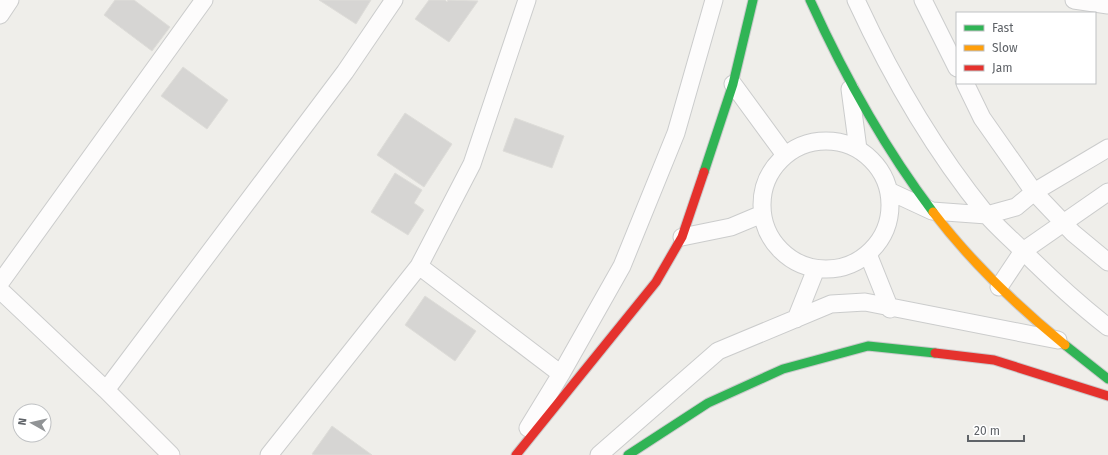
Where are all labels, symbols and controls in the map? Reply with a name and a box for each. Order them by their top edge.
legend [956,12,1096,84]
text: Fast [992,21,1014,35]
text: Slow [992,41,1018,55]
text: Jam [992,61,1012,75]
north arrow [12,403,52,443]
text: N [16,417,30,426]
scale bar [968,417,1024,443]
text: 20 m [974,424,1000,438]

